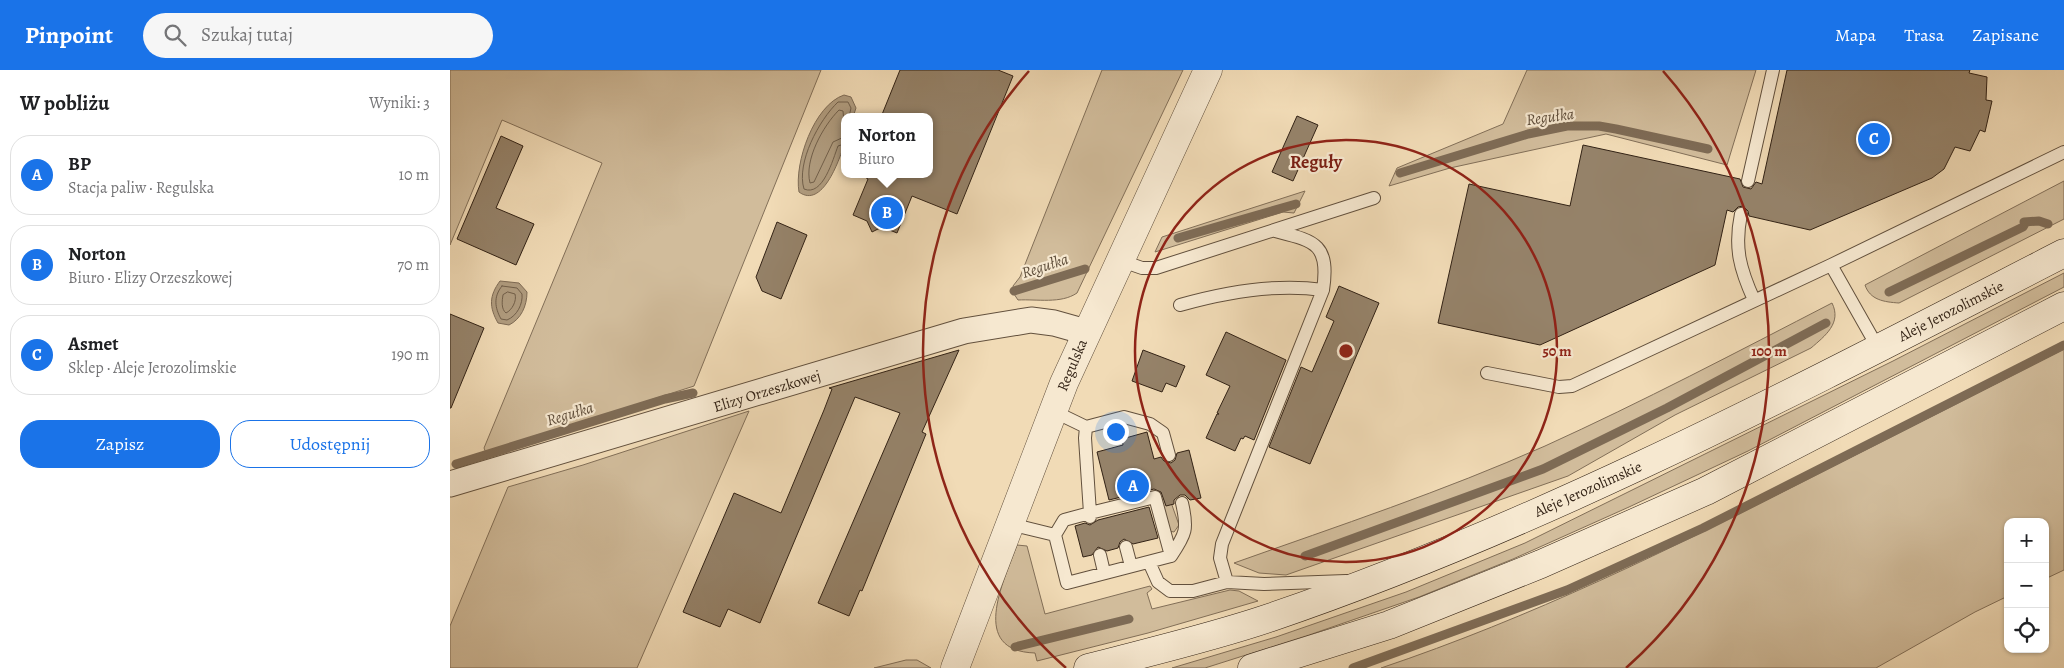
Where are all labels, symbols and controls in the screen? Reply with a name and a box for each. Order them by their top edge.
search box [143,13,493,58]
text: Pinpoint [25,19,113,51]
icon: search [161,21,189,49]
text: Szukaj tutaj [201,22,293,48]
text: Mapa [1835,23,1876,47]
text: Trasa [1904,23,1944,47]
text: Zapisane [1972,23,2039,47]
text: W pobliżu [20,89,109,117]
text: Wyniki: 3 [369,92,430,114]
water label: Regułka [1525,103,1576,131]
popup [841,113,933,178]
pin: C [1858,120,1890,158]
text: Norton [858,122,916,148]
text: Biuro [858,148,895,170]
district label: Reguły [1290,150,1343,174]
text: BP [68,151,91,177]
text: A [32,164,42,186]
text: 10 m [399,164,429,186]
text: Stacja paliw · Regulska [68,177,214,199]
pin: B [871,194,903,232]
text: Norton [68,241,126,267]
water label: Regułka [1019,248,1072,284]
text: B [32,254,42,276]
text: 70 m [397,254,429,276]
text: Biuro · Elizy Orzeszkowej [68,267,233,289]
street label: Aleje Jerozolimskie [1894,276,2007,347]
text: Asmet [68,331,119,357]
street label: Regulska [1052,336,1092,394]
text: 50 m [1542,341,1572,361]
text: 100 m [1751,341,1787,361]
centre of rings [1337,342,1355,360]
text: C [32,344,42,366]
text: 190 m [391,344,429,366]
text: Sklep · Aleje Jerozolimskie [68,357,237,379]
street label: Elizy Orzeszkowej [711,365,823,417]
water label: Regułka [544,396,597,432]
your location [1103,419,1129,445]
button: Zapisz [20,420,220,468]
button: Udostępnij [230,420,430,468]
street label: Aleje Jerozolimskie [1530,456,1645,522]
pin: A [1117,467,1149,505]
map controls [2004,518,2049,653]
button: + [2004,518,2049,563]
button: − [2004,563,2049,608]
button: locate [2004,608,2049,653]

